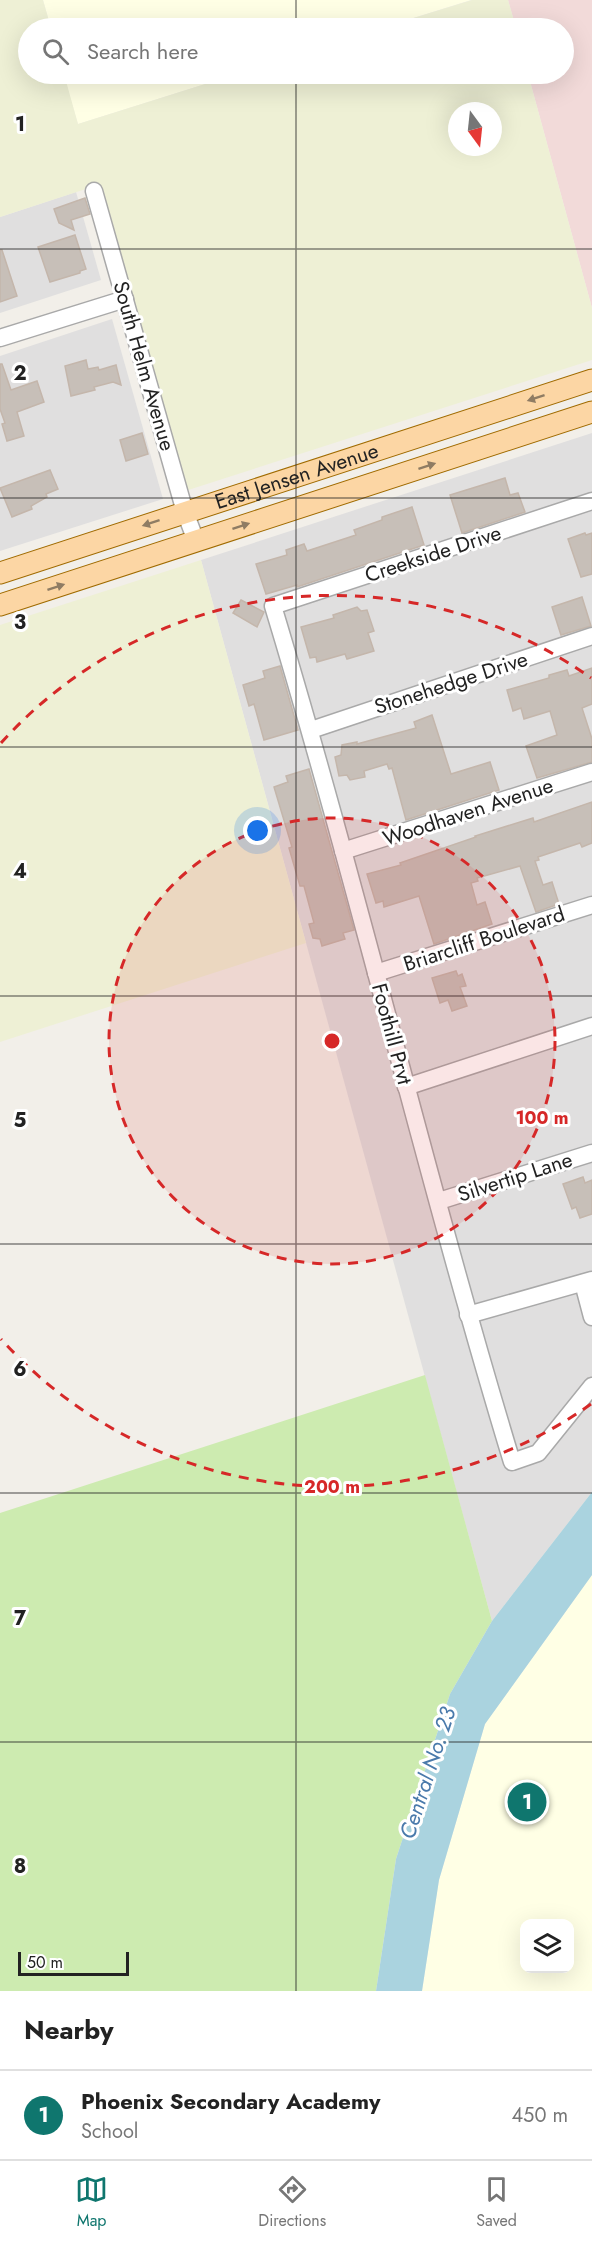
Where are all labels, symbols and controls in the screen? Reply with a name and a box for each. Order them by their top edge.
search box [18,18,574,84]
icon: search [39,35,72,68]
text: Search here [87,35,198,67]
north arrow [448,102,502,156]
text: 1 [15,110,25,139]
street label: South Helm Avenue [105,278,183,454]
text: 2 [13,359,27,388]
one-way arrow [527,394,545,403]
street label: East Jensen Avenue [211,436,383,517]
one-way arrow [418,461,436,470]
street label: Creekside Drive [361,518,505,590]
one-way arrow [142,519,160,528]
one-way arrow [232,521,250,531]
one-way arrow [47,581,65,591]
text: 3 [14,608,26,637]
street label: Stonehedge Drive [371,644,532,722]
street label: Woodhaven Avenue [379,770,557,854]
your location [243,816,272,845]
text: 4 [13,857,27,886]
street label: Briarcliff Boulevard [399,899,569,979]
street label: Foothill Prvt [364,980,420,1088]
centre of rings [322,1031,342,1051]
text: 100 m [515,1105,569,1131]
text: 5 [14,1106,27,1135]
street label: Silvertip Lane [454,1144,576,1210]
text: 6 [13,1355,27,1384]
text: 200 m [304,1474,360,1500]
text: 7 [14,1604,27,1633]
water label: Central No. 23 [391,1703,463,1843]
pin: 1 [508,1780,546,1824]
text: 8 [14,1852,26,1881]
map controls [520,1919,574,1973]
button: layers [520,1919,574,1973]
scale bar [18,1949,129,1976]
text: 50 m [27,1951,63,1974]
text: Nearby [24,2011,113,2049]
text: Phoenix Secondary Academy [81,2085,380,2117]
text: 1 [38,2101,49,2130]
text: 450 m [511,2101,568,2130]
text: School [81,2117,138,2146]
tab: Map [75,2173,108,2232]
tab: Directions [258,2173,326,2232]
tab: Saved [476,2173,517,2232]

